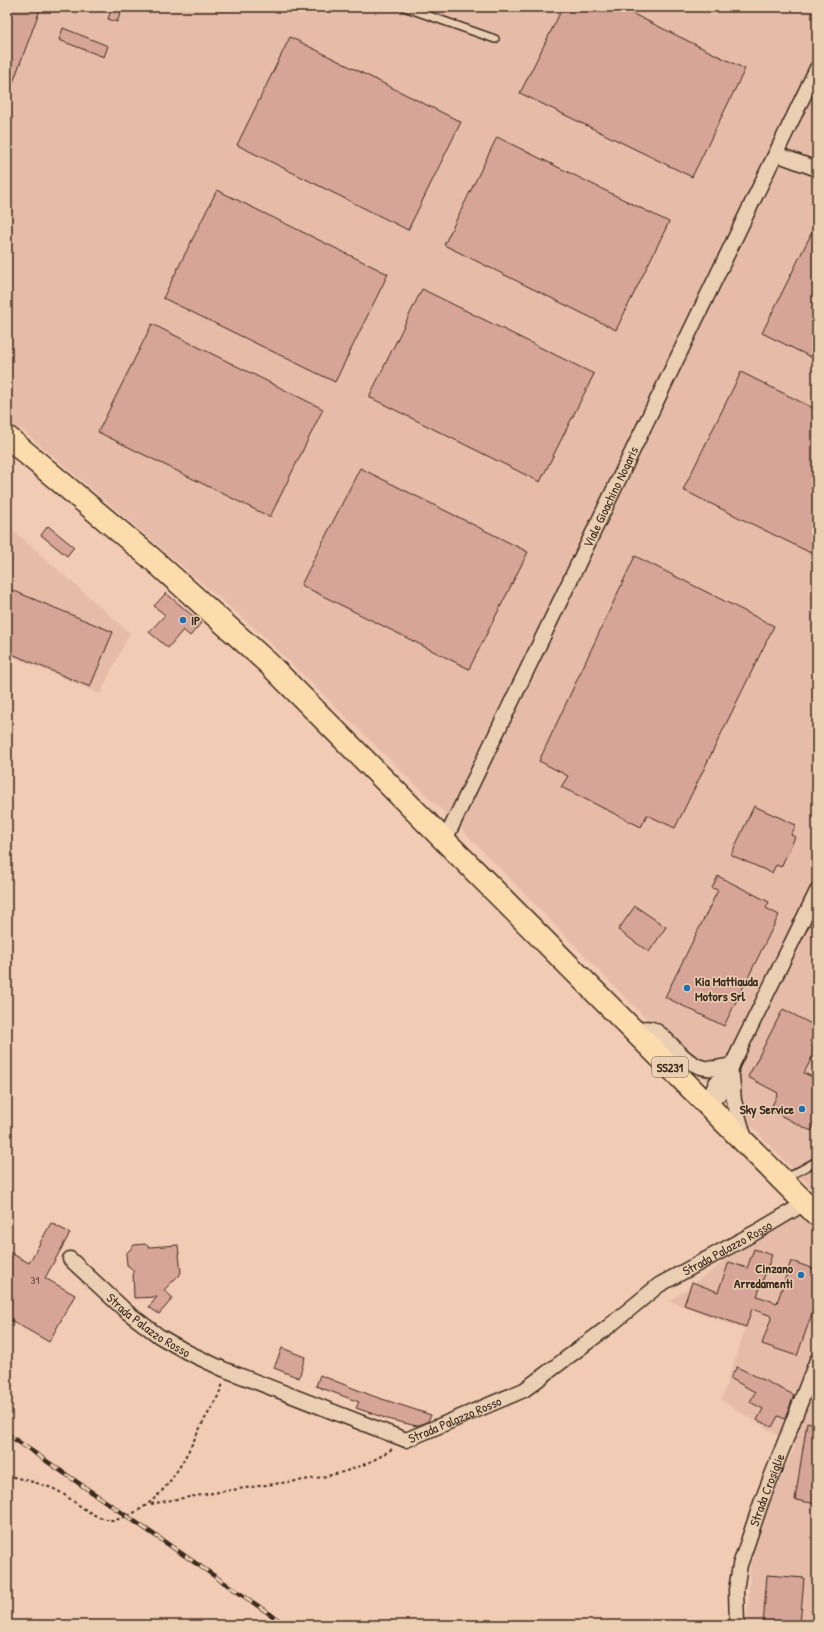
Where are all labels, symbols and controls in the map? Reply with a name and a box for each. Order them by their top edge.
street label: Viale Gioachino Nogaris [578,443,642,550]
place label: IP [191,611,200,629]
marker: IP [178,615,188,625]
place label: Kia Mattiauda Motors Srl [695,972,759,1005]
marker: Kia Mattiauda Motors Srl [682,983,692,993]
road number: SS231 [652,1057,688,1077]
place label: Sky Service [740,1100,795,1119]
marker: Sky Service [797,1104,807,1114]
street label: Strada Palazzo Rosso [679,1216,775,1280]
place label: Cinzano Arredamenti [734,1259,794,1292]
marker: Cinzano Arredamenti [796,1270,806,1280]
house number: 31 [31,1273,39,1287]
street label: Strada Palazzo Rosso [103,1289,193,1361]
street label: Strada Palazzo Rosso [405,1392,504,1447]
street label: Strada Crosiglie [745,1451,789,1529]

